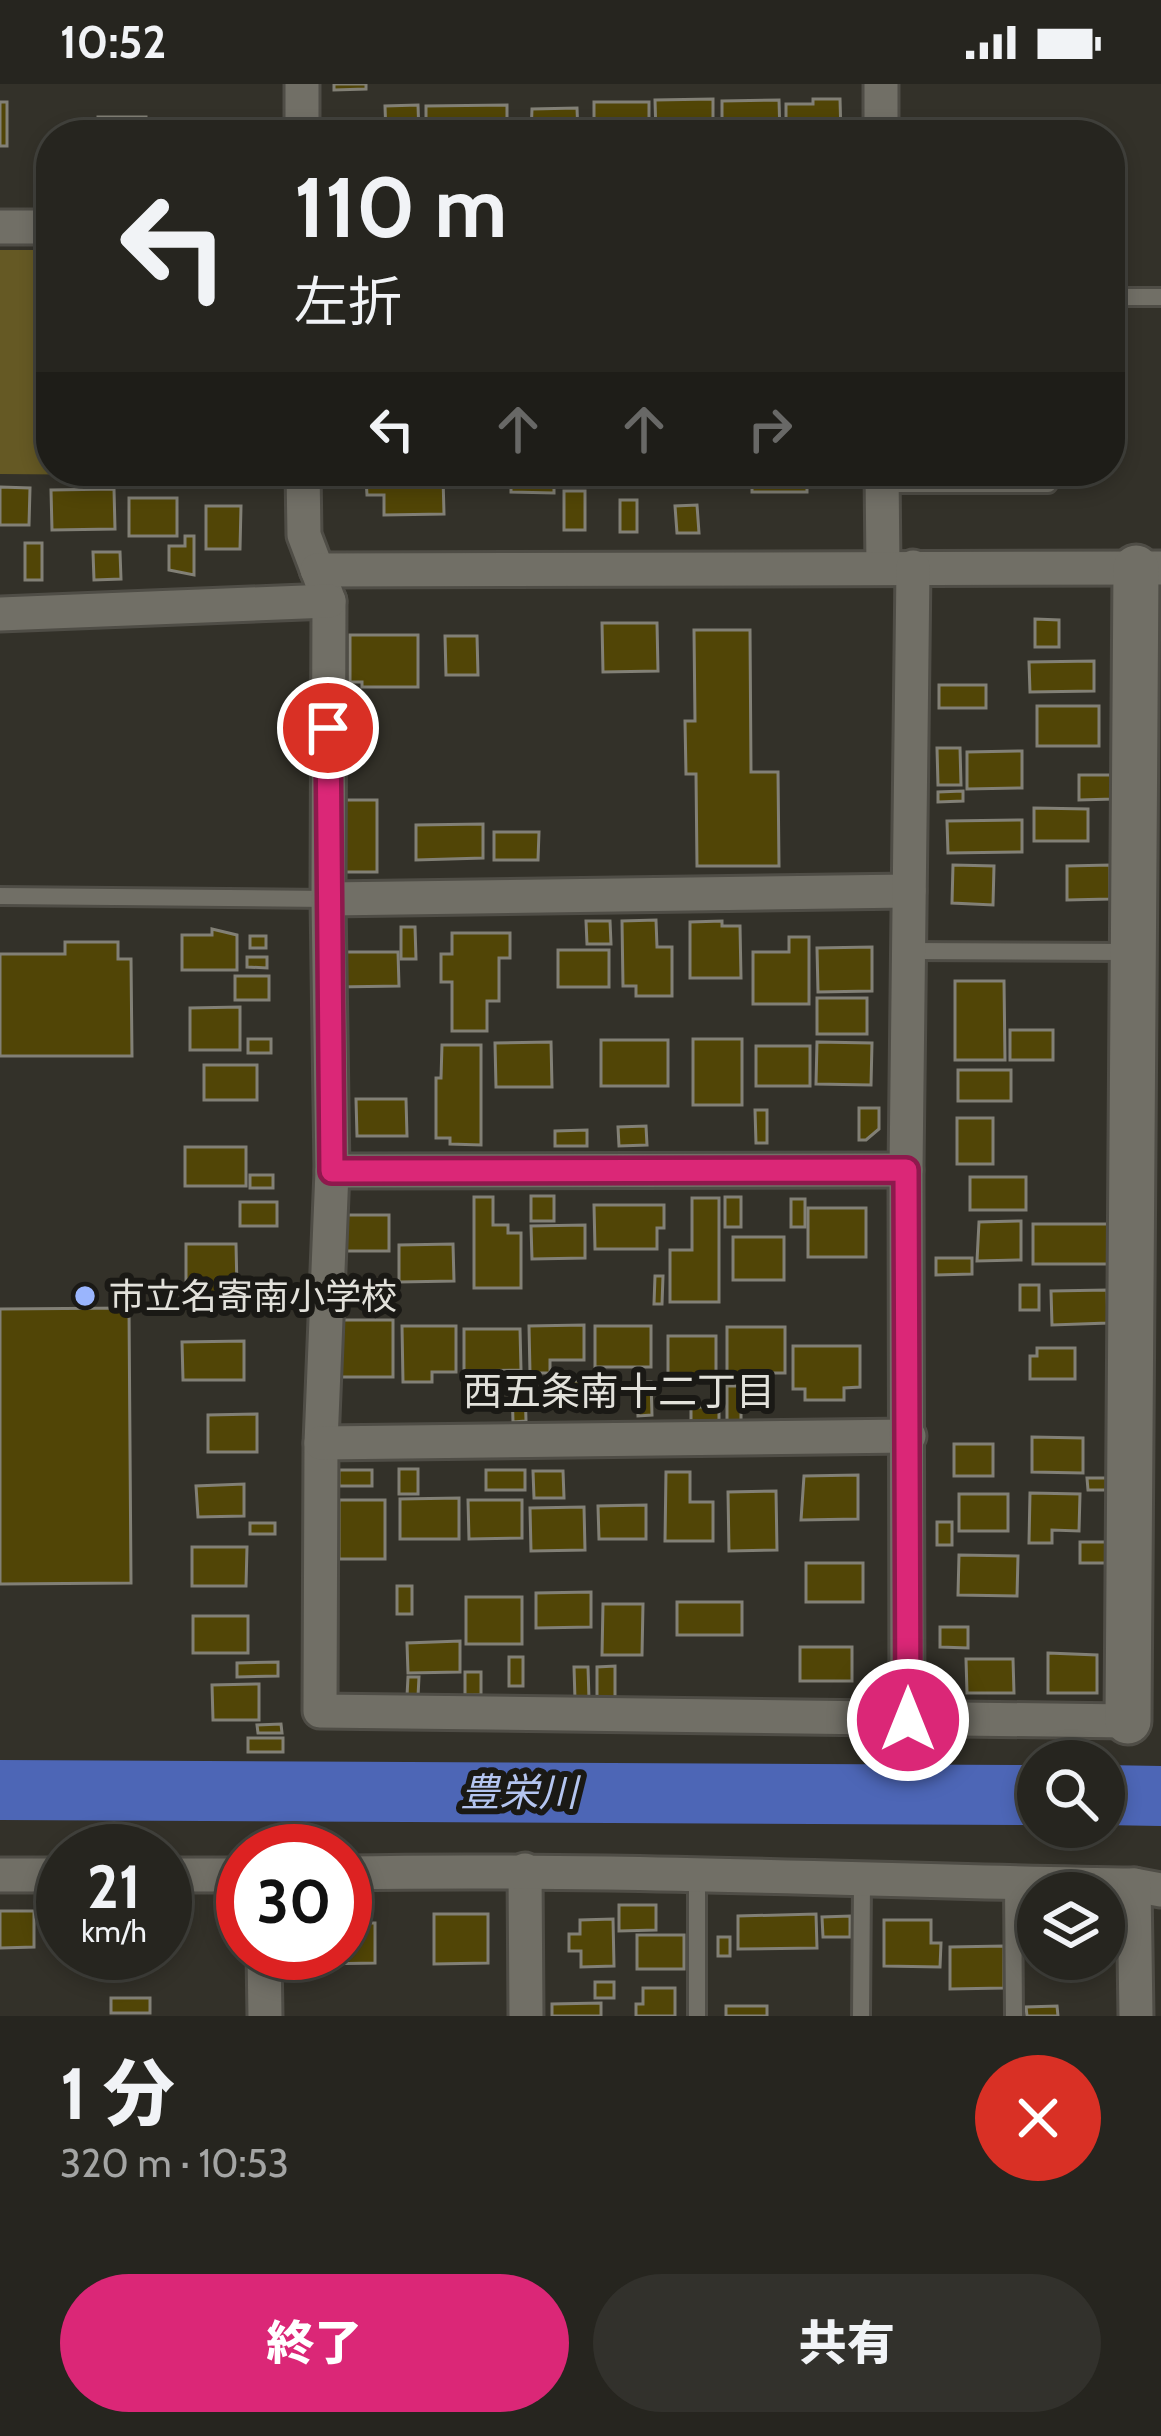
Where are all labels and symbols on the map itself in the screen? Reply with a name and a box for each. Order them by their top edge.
pin [277,677,379,779]
place label: 市立名寄南小学校 [109,1274,397,1318]
marker: 市立名寄南小学校 [72,1283,98,1309]
district label: 西五条南十二丁目 [463,1367,775,1415]
position arrow [845,1657,971,1783]
water label: 豊栄川 [460,1768,581,1816]
speed limit sign: 30 [216,1824,372,1980]

